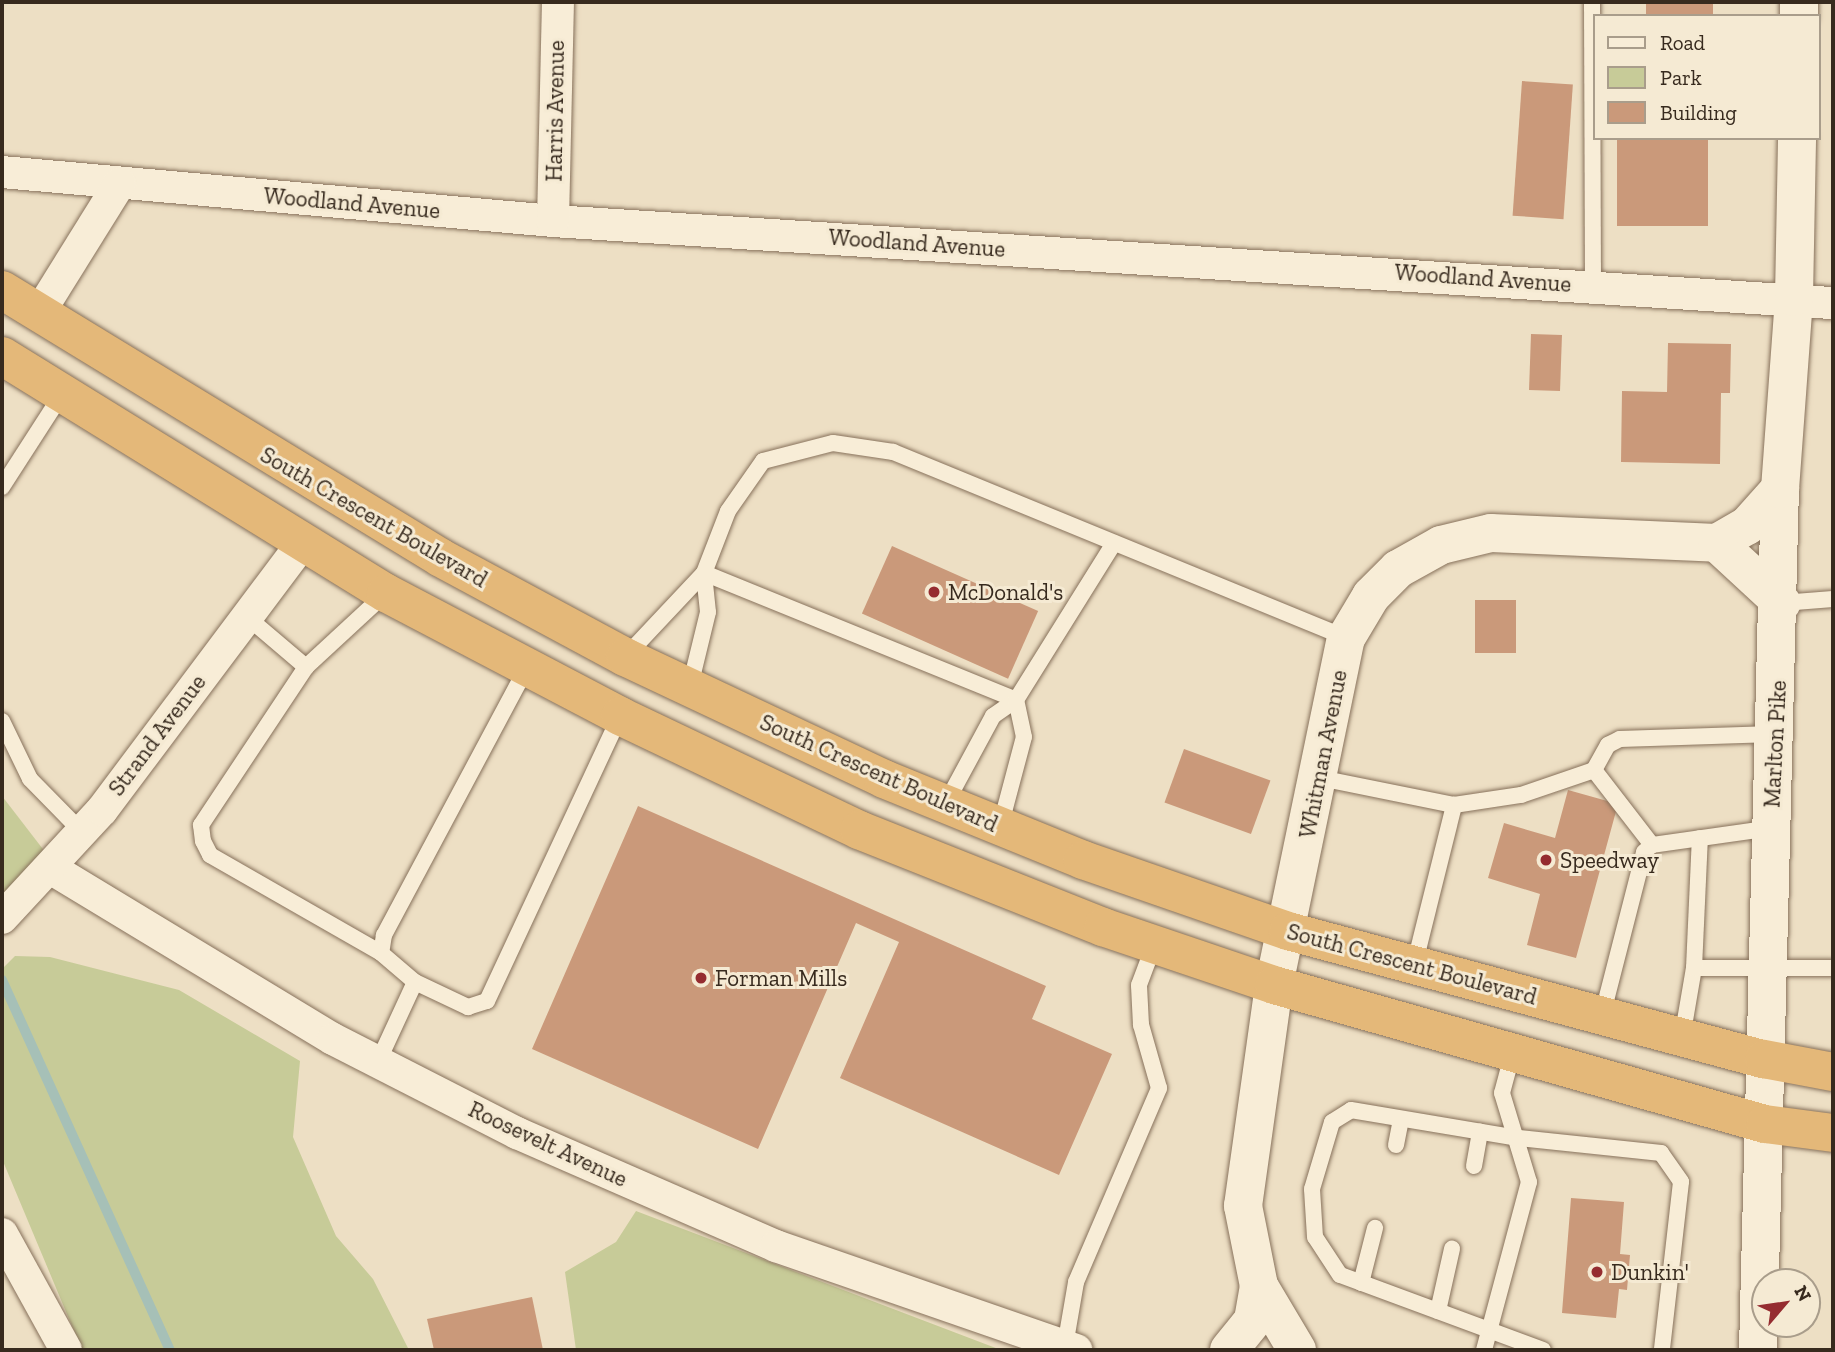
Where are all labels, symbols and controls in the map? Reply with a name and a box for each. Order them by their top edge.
legend [1594,14,1821,140]
text: Road [1660,30,1705,55]
street label: Harris Avenue [540,40,570,182]
text: Park [1660,65,1702,90]
text: Building [1660,100,1737,125]
street label: Woodland Avenue [262,182,442,224]
street label: Woodland Avenue [827,223,1007,263]
street label: Woodland Avenue [1393,258,1573,298]
street label: South Crescent Boulevard [256,441,492,593]
place label: McDonald's [948,578,1063,606]
marker: McDonald's [926,584,942,600]
street label: Whitman Avenue [1293,667,1353,841]
street label: Strand Avenue [102,669,212,801]
street label: Marlton Pike [1758,680,1792,808]
street label: South Crescent Boulevard [756,708,1002,838]
place label: Speedway [1560,846,1659,874]
marker: Speedway [1538,852,1554,868]
street label: South Crescent Boulevard [1284,917,1540,1011]
place label: Forman Mills [715,964,847,992]
marker: Forman Mills [693,970,709,986]
street label: Roosevelt Avenue [464,1095,632,1193]
place label: Dunkin' [1611,1258,1689,1286]
marker: Dunkin' [1589,1264,1605,1280]
north arrow [1751,1268,1821,1338]
text: N [1789,1282,1817,1305]

